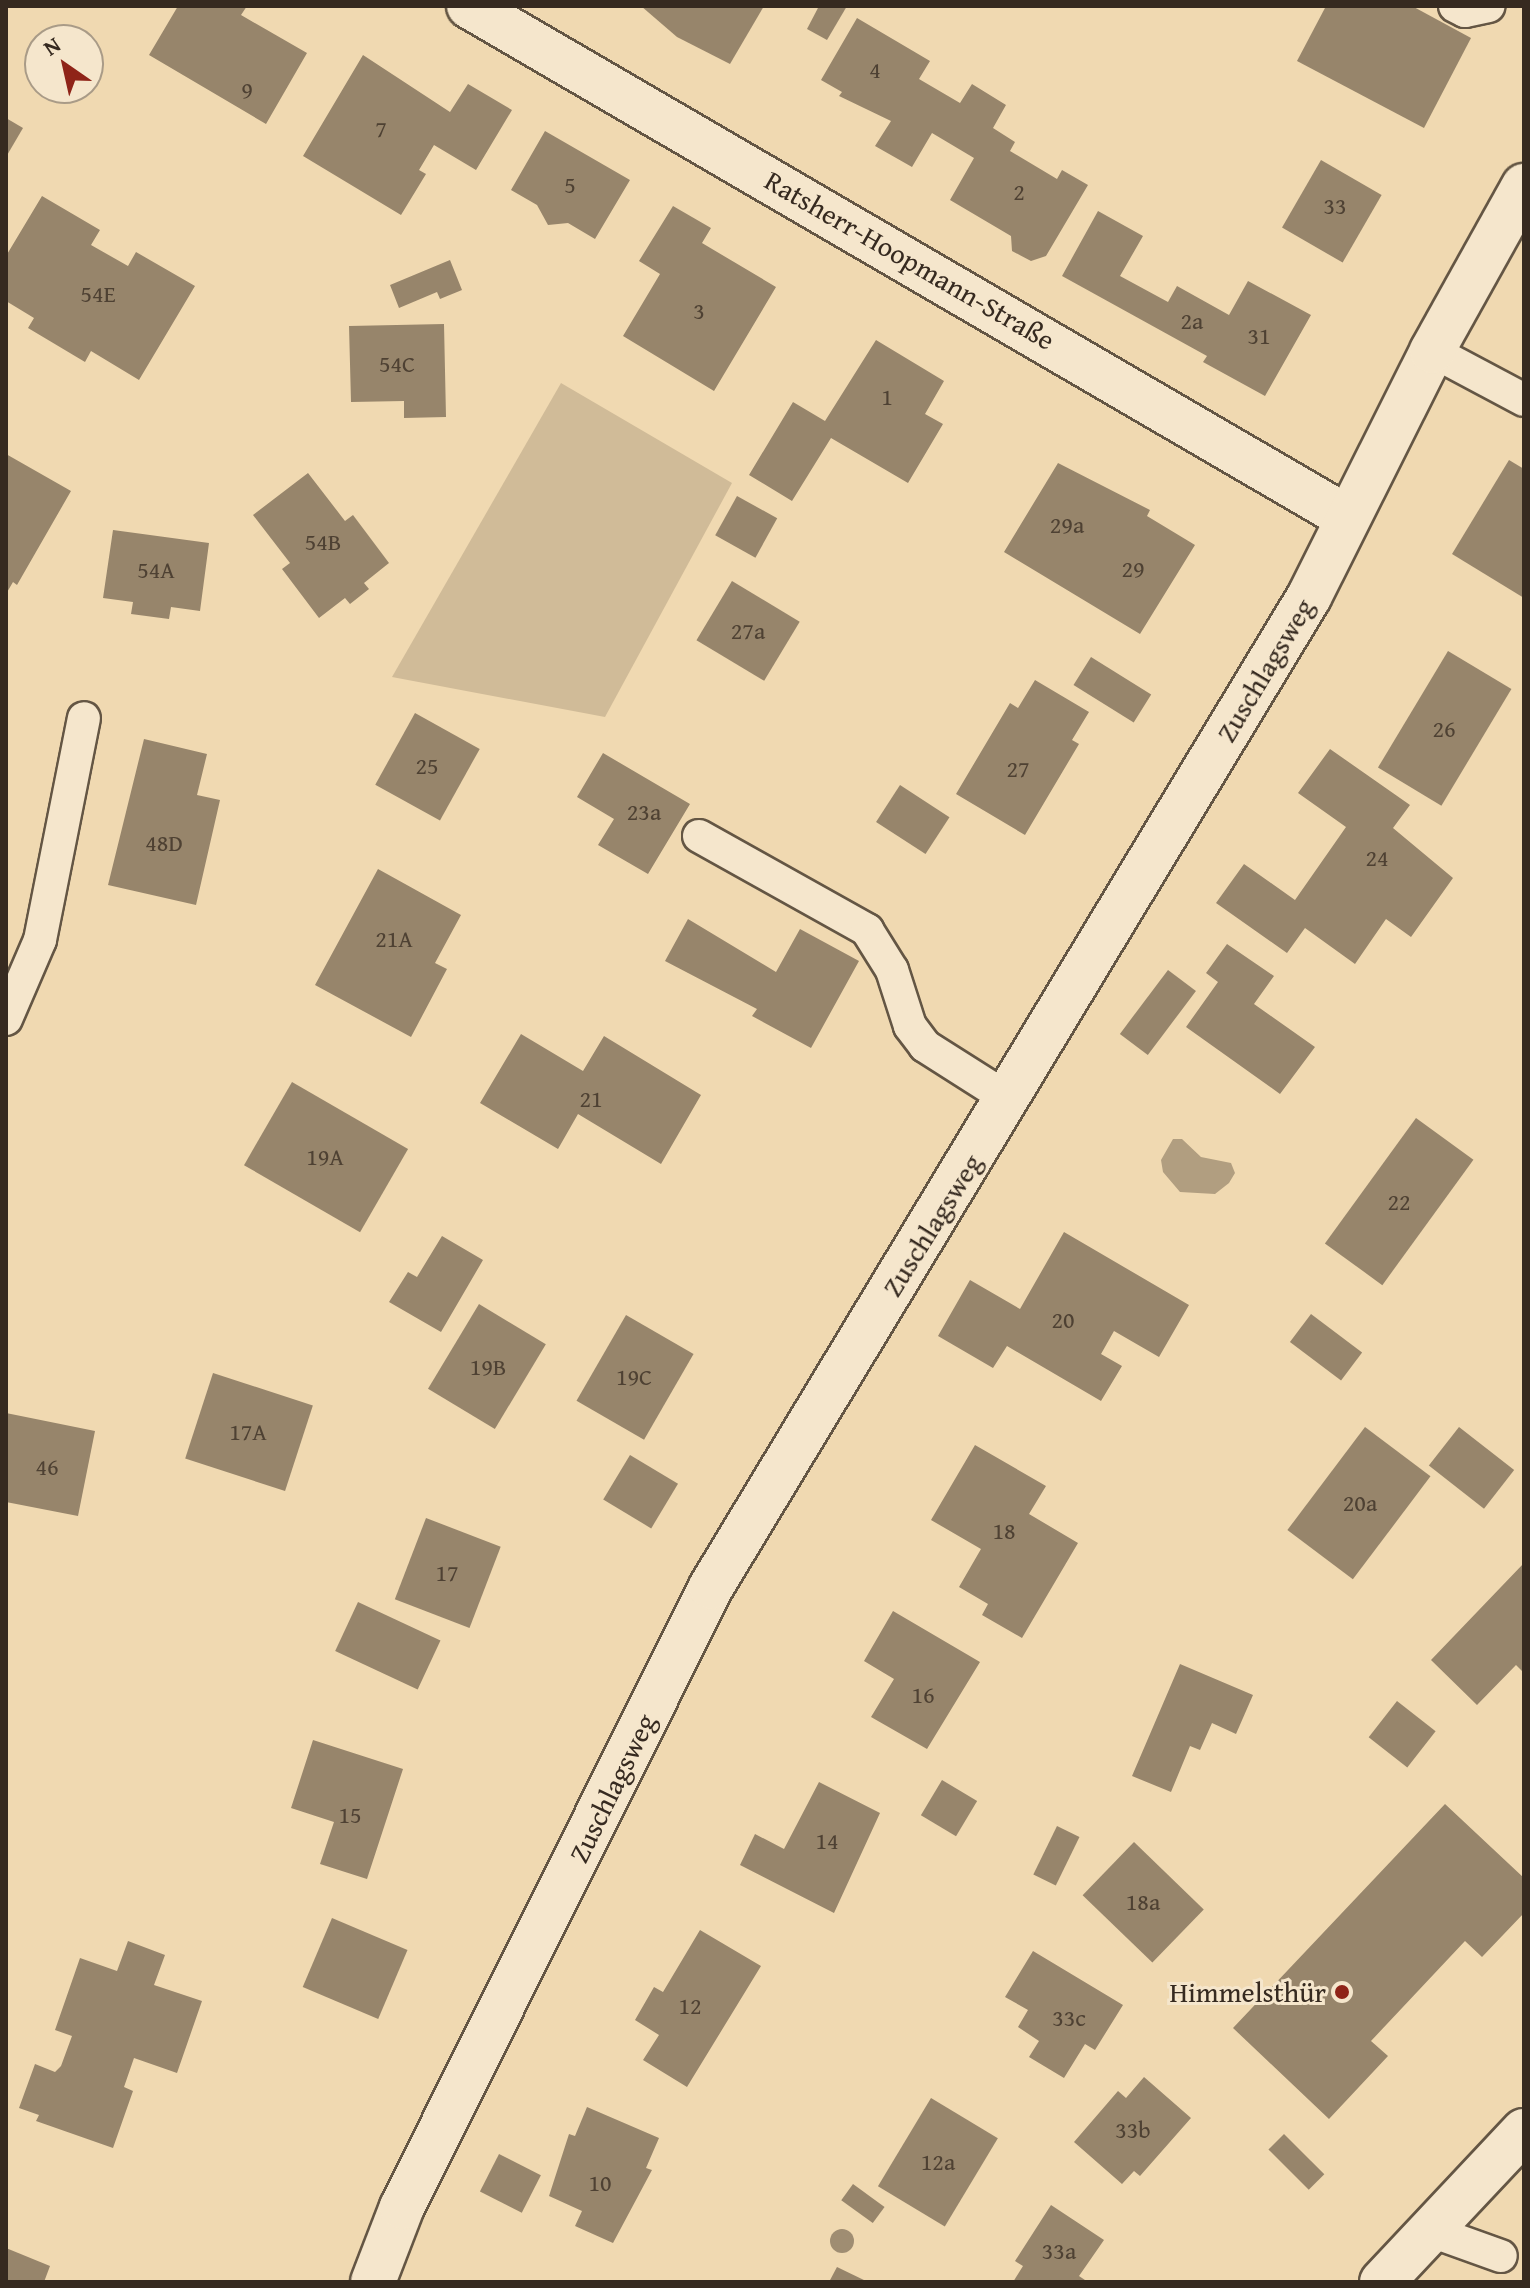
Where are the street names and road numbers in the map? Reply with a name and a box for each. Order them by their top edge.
street label: Ratsherr-Hoopmann-Straße [759,163,1061,357]
street label: Zuschlagsweg [1209,592,1321,748]
street label: Zuschlagsweg [875,1148,989,1302]
street label: Zuschlagsweg [562,1708,662,1868]

